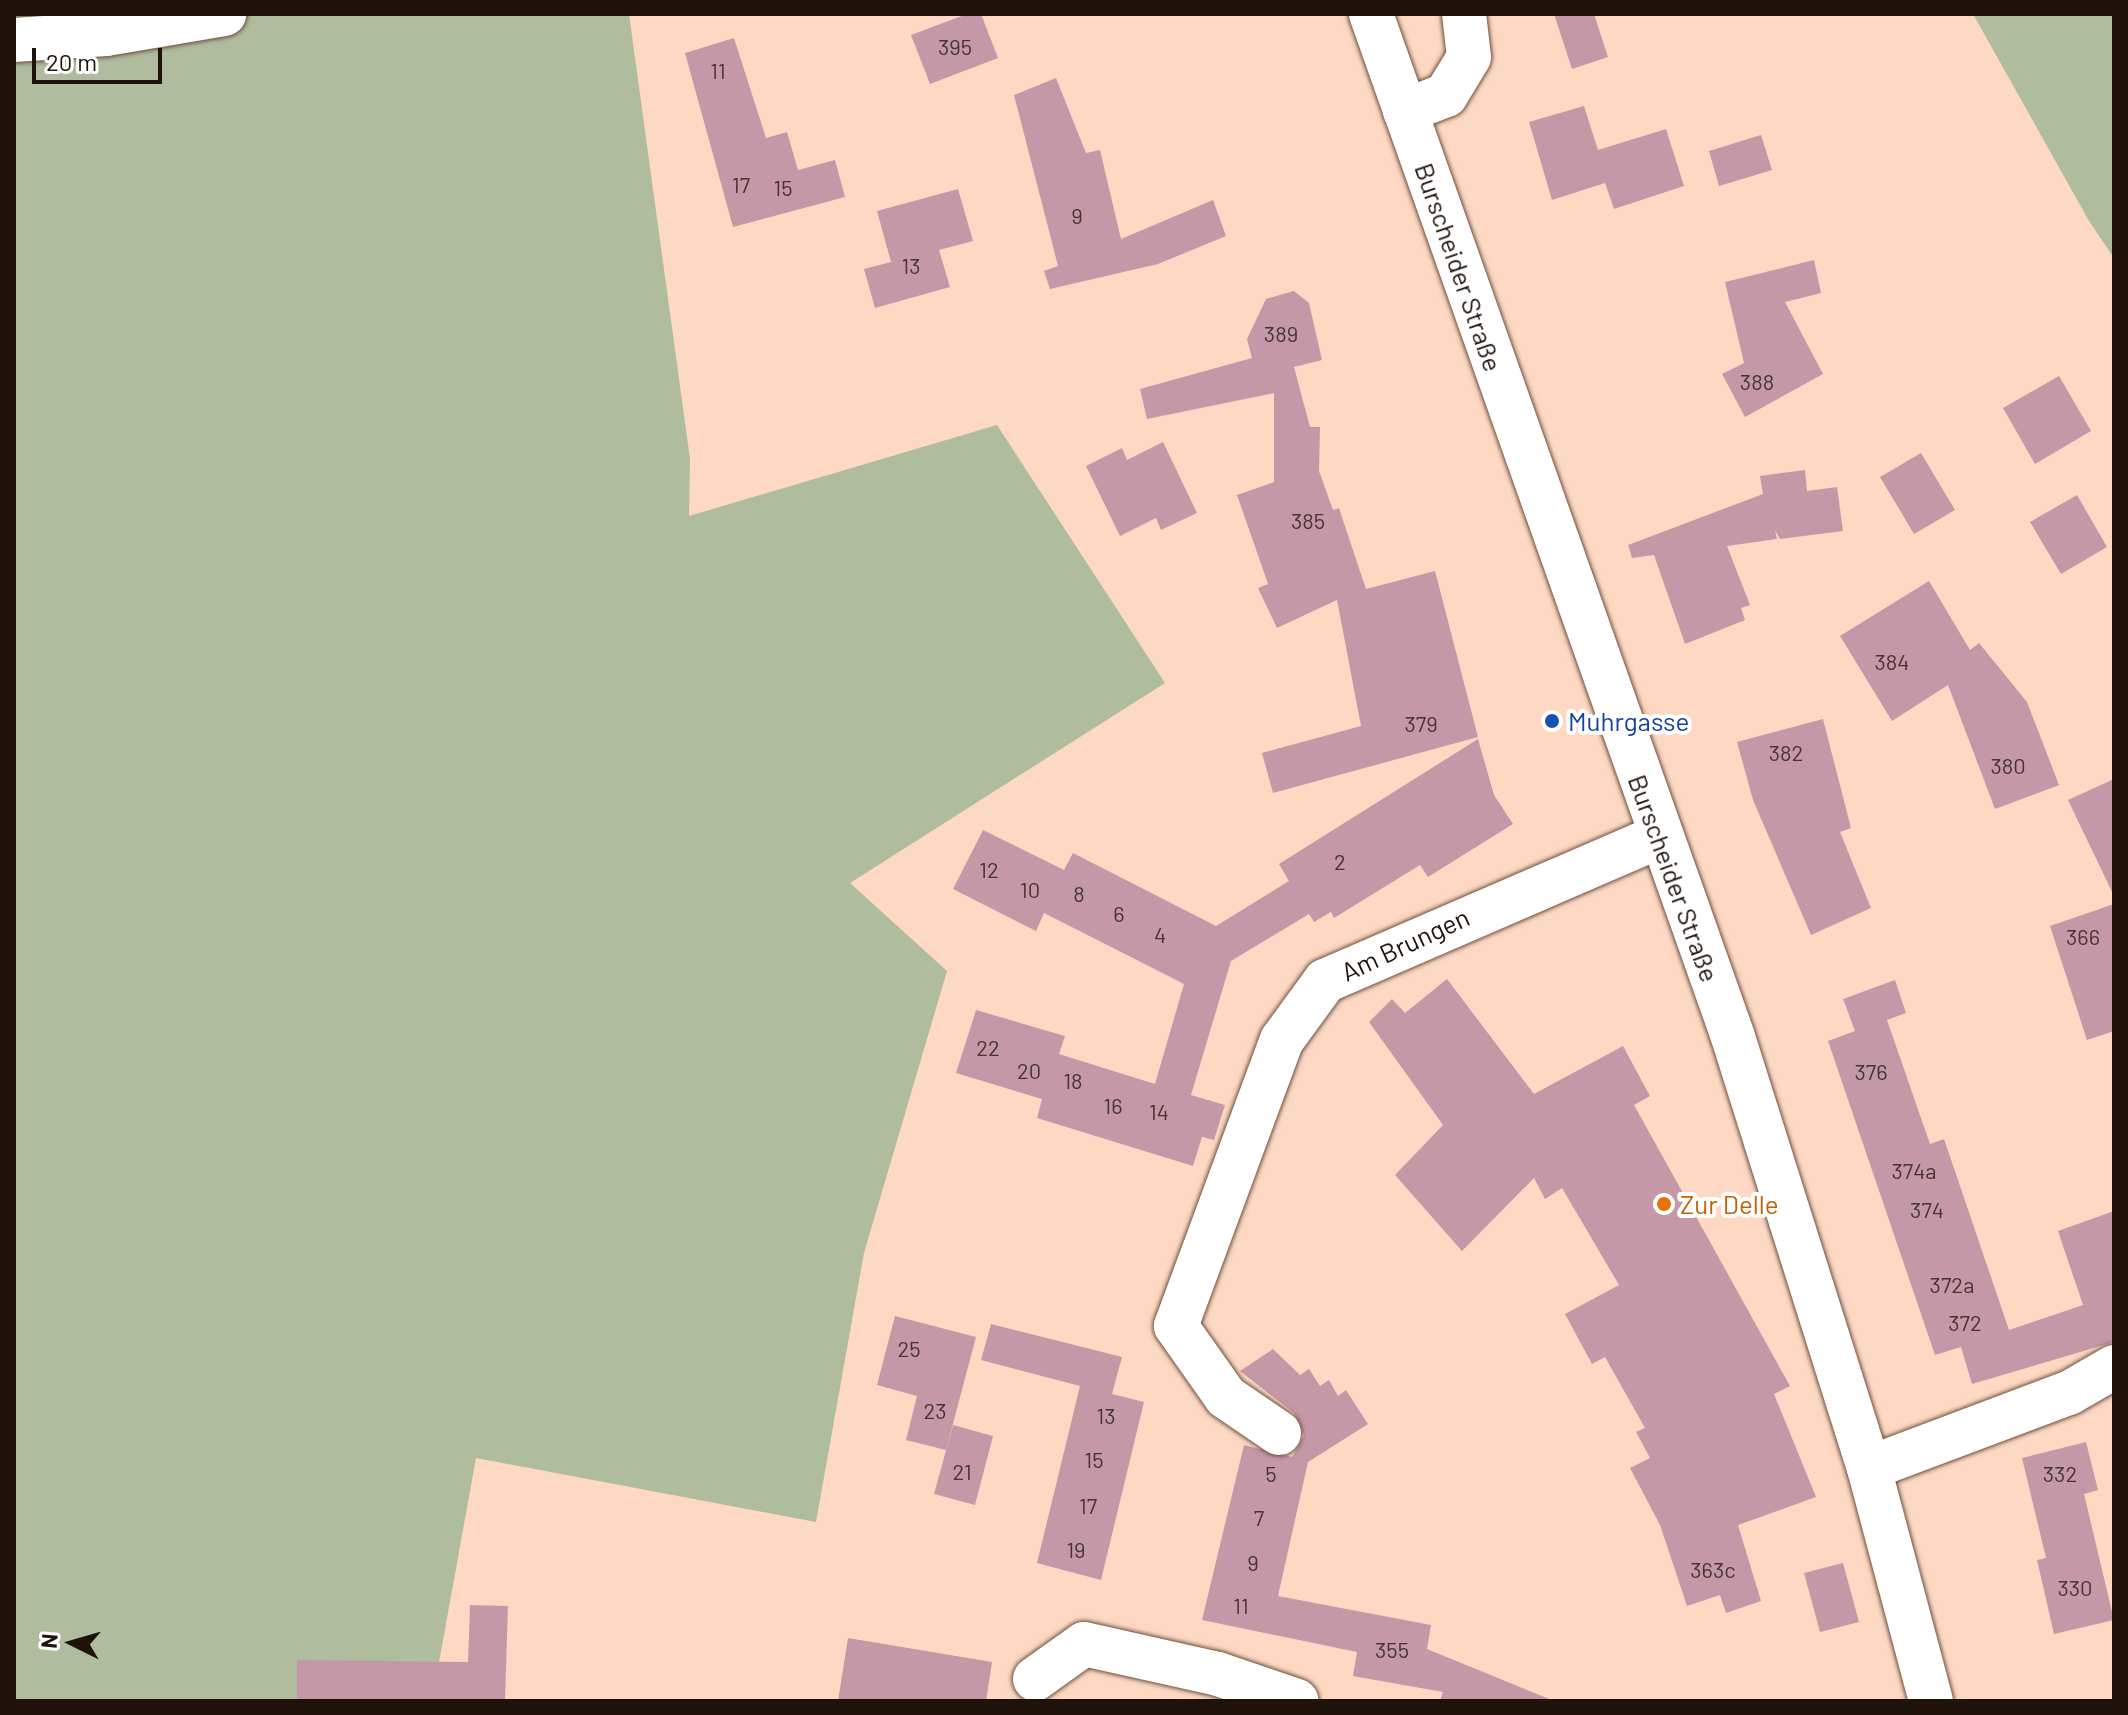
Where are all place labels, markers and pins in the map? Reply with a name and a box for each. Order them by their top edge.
place label: Muhrgasse [1568,705,1689,737]
marker: Muhrgasse [1543,712,1561,730]
place label: Zur Delle [1680,1188,1779,1220]
marker: Zur Delle [1655,1195,1673,1213]

